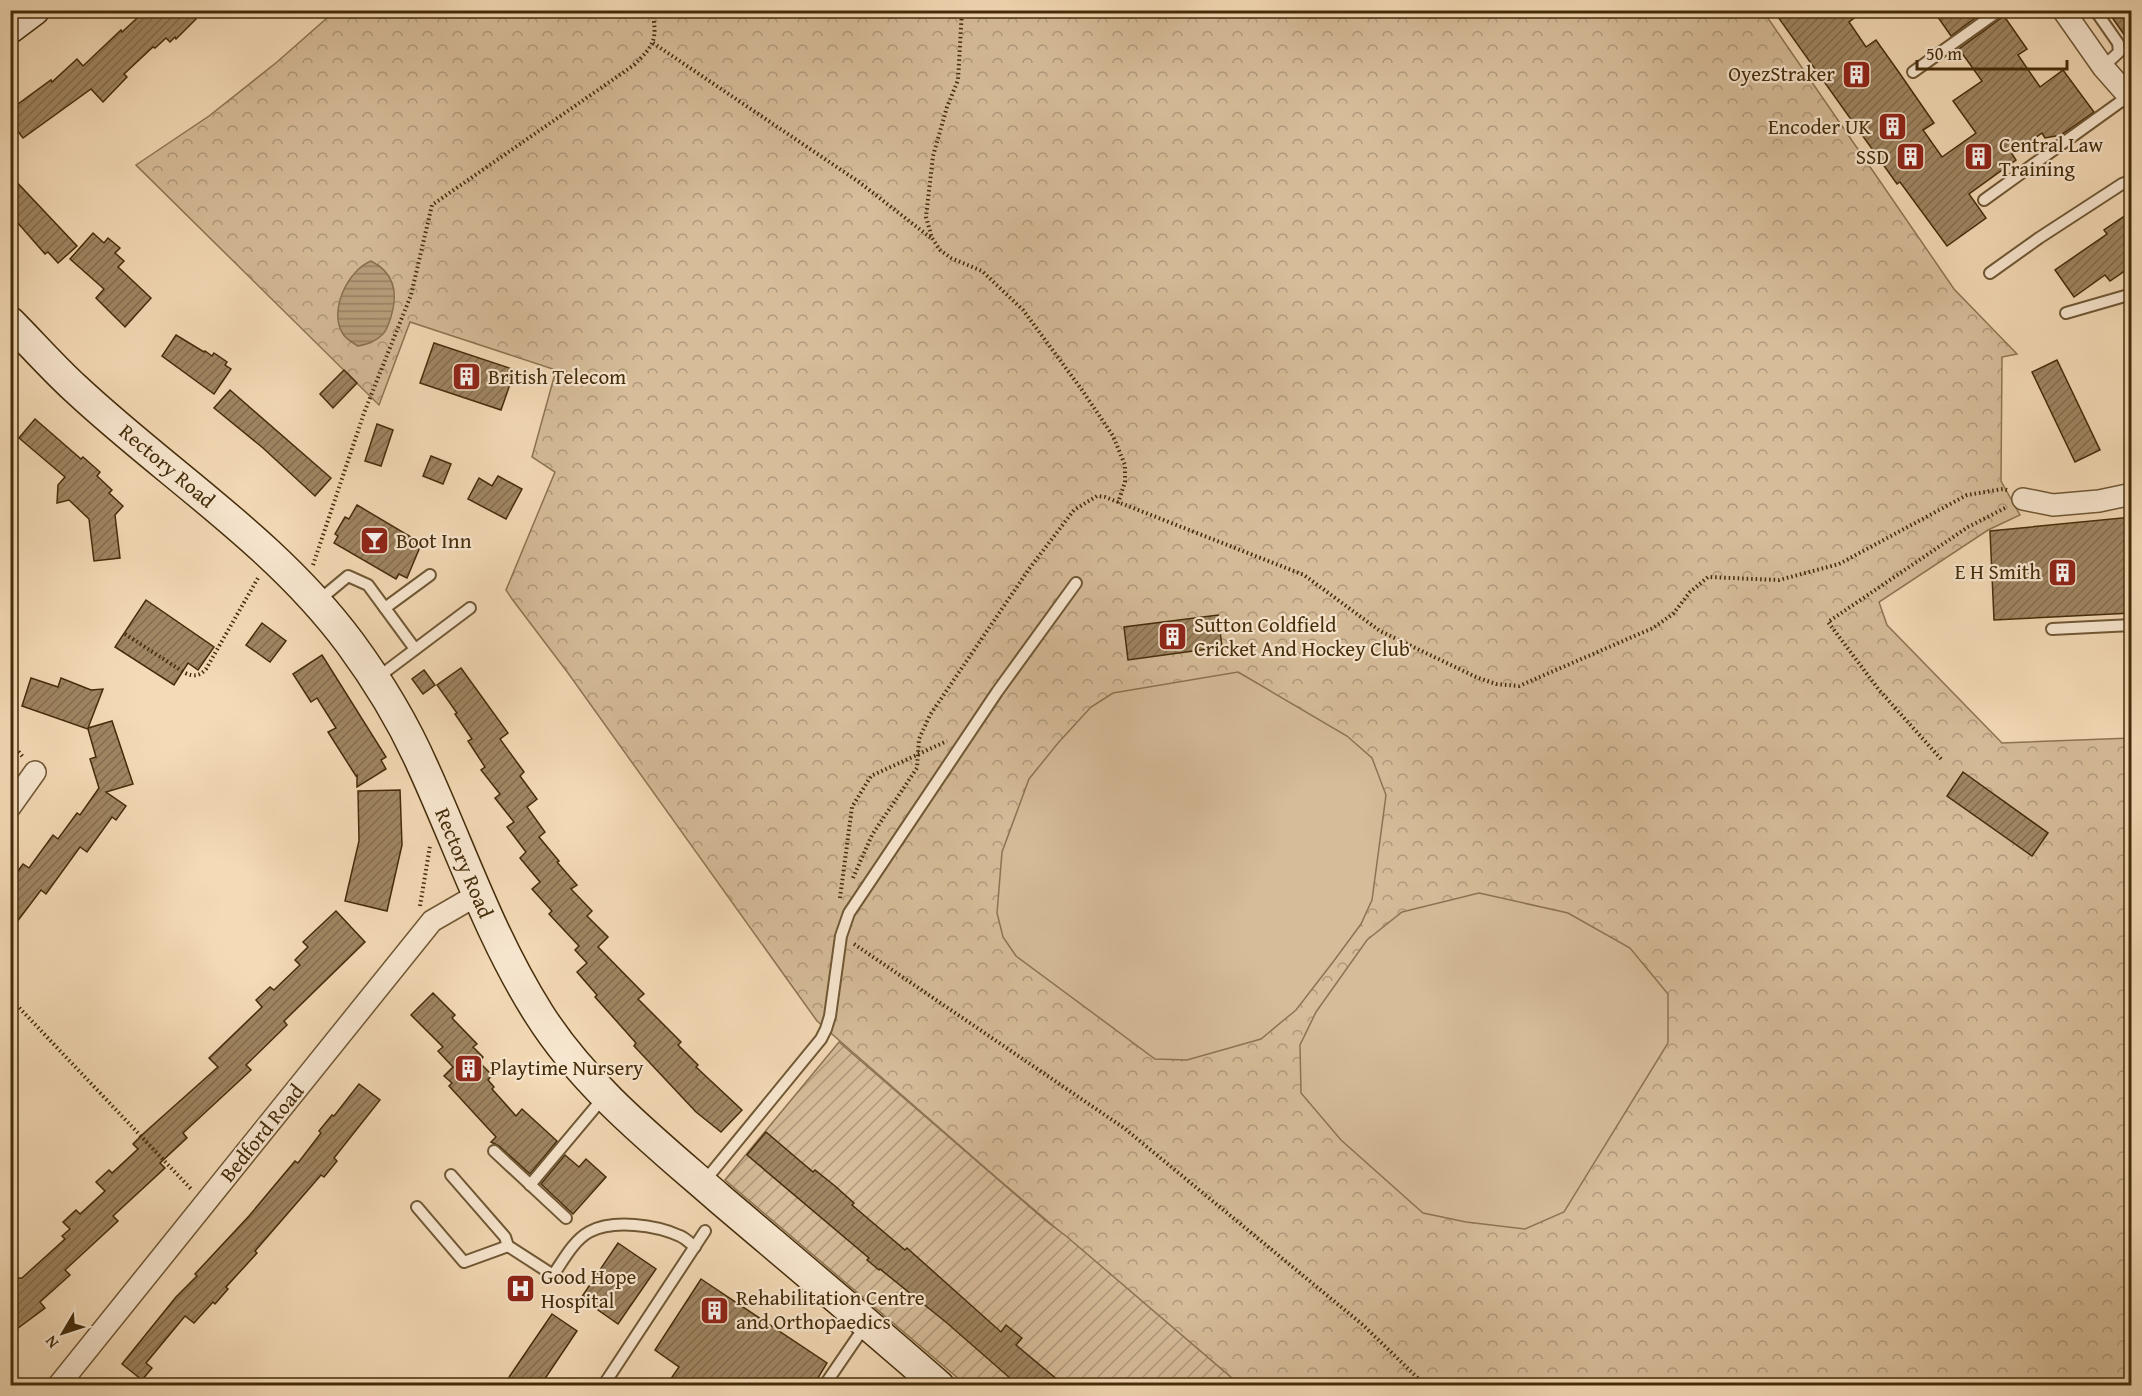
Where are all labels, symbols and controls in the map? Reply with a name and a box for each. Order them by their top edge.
scale bar [1917,33,2067,71]
text: 50 m [1926,40,1962,67]
place label: OyezStraker [1728,58,1835,89]
building icon: OyezStraker [1840,58,1872,90]
place label: Encoder UK [1768,111,1872,142]
building icon: Encoder UK [1876,111,1908,143]
place label: Central Law Training [1999,129,2103,184]
place label: SSD [1856,141,1889,172]
building icon: SSD [1894,141,1926,173]
building icon: Central Law Training [1962,141,1994,173]
building icon: British Telecom [451,361,483,393]
place label: British Telecom [488,361,626,392]
street label: Rectory Road [113,416,223,516]
bar icon: Boot Inn [359,525,391,557]
place label: Boot Inn [396,525,472,556]
place label: E H Smith [1955,556,2041,587]
building icon: E H Smith [2046,556,2078,588]
place label: Sutton Coldfield Cricket And Hockey Club [1194,609,1410,664]
building icon: Sutton Coldfield Cricket And Hockey Club [1157,621,1189,653]
street label: Rectory Road [427,803,502,923]
building icon: Playtime Nursery [453,1052,485,1084]
place label: Playtime Nursery [490,1052,644,1083]
street label: Bedford Road [212,1076,311,1189]
place label: Good Hope Hospital [541,1261,637,1316]
hospital icon: Good Hope Hospital [504,1273,536,1305]
place label: Rehabilitation Centre and Orthopaedics [736,1282,925,1337]
building icon: Rehabilitation Centre and Orthopaedics [699,1294,731,1326]
north arrow [33,1303,93,1363]
text: N [38,1330,64,1354]

